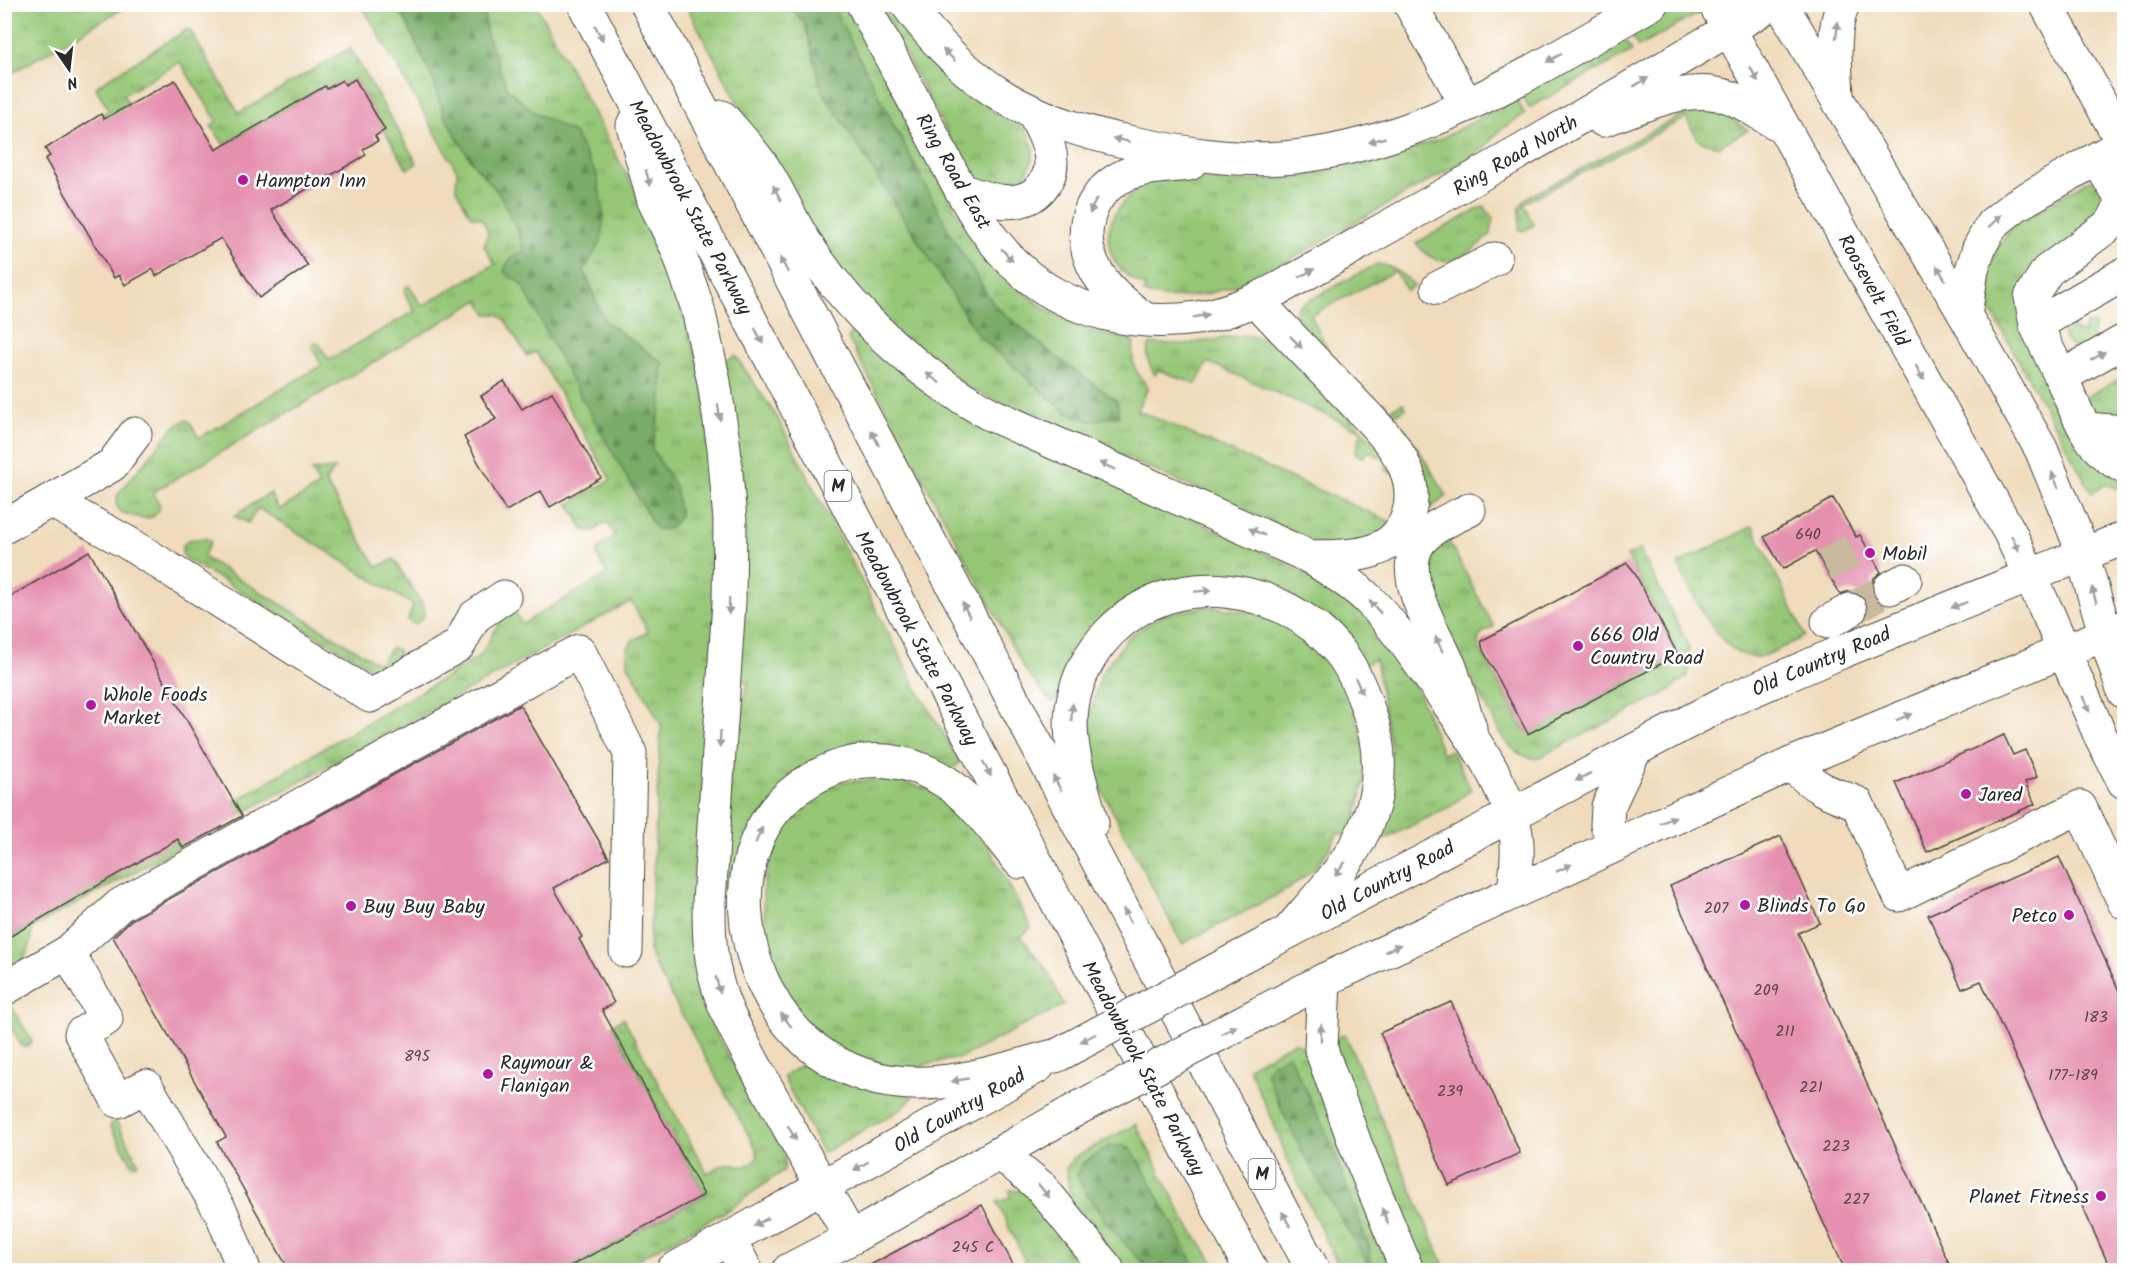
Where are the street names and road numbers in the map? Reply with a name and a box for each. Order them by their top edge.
street label: Meadowbrook State Parkway [619,94,760,322]
street label: Ring Road East [906,108,999,237]
street label: Ring Road North [1447,108,1585,206]
street label: Roosevelt Field [1828,229,1917,354]
road number: M [824,471,852,501]
street label: Meadowbrook State Parkway [845,525,986,753]
street label: Old Country Road [1747,619,1897,707]
street label: Old Country Road [1315,832,1462,931]
street label: Meadowbrook State Parkway [1072,955,1213,1183]
street label: Old Country Road [888,1060,1033,1163]
road number: M [1248,1159,1276,1189]

